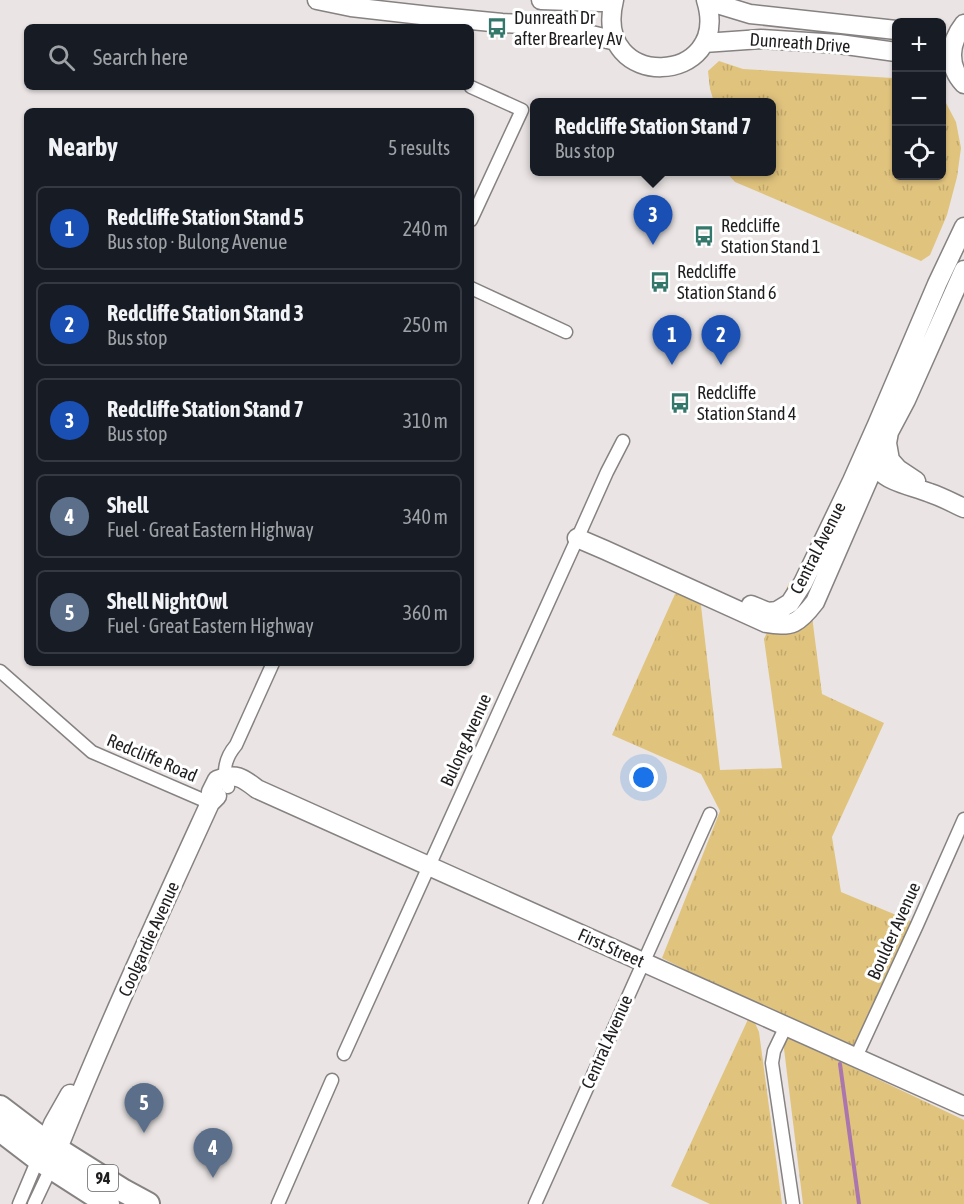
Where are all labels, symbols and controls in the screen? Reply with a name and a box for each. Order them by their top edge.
place label: Dunreath Dr after Brearley Av [514,7,623,49]
bus stop icon: Dunreath Dr after Brearley Av [485,16,509,40]
map controls [892,18,946,180]
button: + [892,18,946,72]
search box [24,24,474,90]
street label: Dunreath Drive [749,29,851,56]
icon: search [45,41,78,74]
text: Search here [93,44,188,70]
button: − [892,72,946,126]
popup [530,98,776,176]
text: Redcliffe Station Stand 7 [555,113,751,139]
button: locate [892,126,946,180]
text: Nearby [48,132,118,162]
text: 5 results [388,136,450,159]
text: Bus stop [555,139,615,162]
pin: 3 [634,196,672,245]
text: Redcliffe Station Stand 5 [107,204,304,230]
place label: Redcliffe Station Stand 1 [721,215,820,257]
text: 1 [65,217,74,240]
text: 240 m [403,217,448,240]
bus stop icon: Redcliffe Station Stand 1 [692,224,716,248]
text: Bus stop · Bulong Avenue [107,230,287,253]
place label: Redcliffe Station Stand 6 [677,261,776,303]
bus stop icon: Redcliffe Station Stand 6 [648,270,672,294]
text: Redcliffe Station Stand 3 [107,300,304,326]
text: 2 [65,313,74,336]
text: 250 m [403,313,448,336]
pin: 1 [652,316,692,365]
pin: 2 [702,316,740,365]
text: Bus stop [107,326,167,349]
place label: Redcliffe Station Stand 4 [697,382,796,424]
bus stop icon: Redcliffe Station Stand 4 [668,391,692,415]
text: Redcliffe Station Stand 7 [107,396,304,422]
text: 3 [65,409,74,432]
text: 310 m [403,409,448,432]
text: Bus stop [107,422,167,445]
text: Shell [107,492,149,518]
street label: Central Avenue [785,498,850,597]
text: 4 [65,505,74,528]
text: 340 m [403,505,448,528]
text: Fuel · Great Eastern Highway [107,518,314,541]
text: Shell NightOwl [107,588,228,614]
text: 5 [65,601,74,624]
text: 360 m [403,601,448,624]
text: Fuel · Great Eastern Highway [107,614,314,637]
street label: Bulong Avenue [436,690,495,789]
street label: Redcliffe Road [104,729,200,786]
your location [629,763,658,792]
street label: Coolgardie Avenue [114,878,183,1000]
street label: Boulder Avenue [863,879,924,983]
street label: First Street [575,924,648,971]
street label: Central Avenue [576,992,637,1092]
pin: 5 [124,1084,164,1133]
pin: 4 [194,1128,232,1178]
road number: 94 [88,1165,118,1191]

